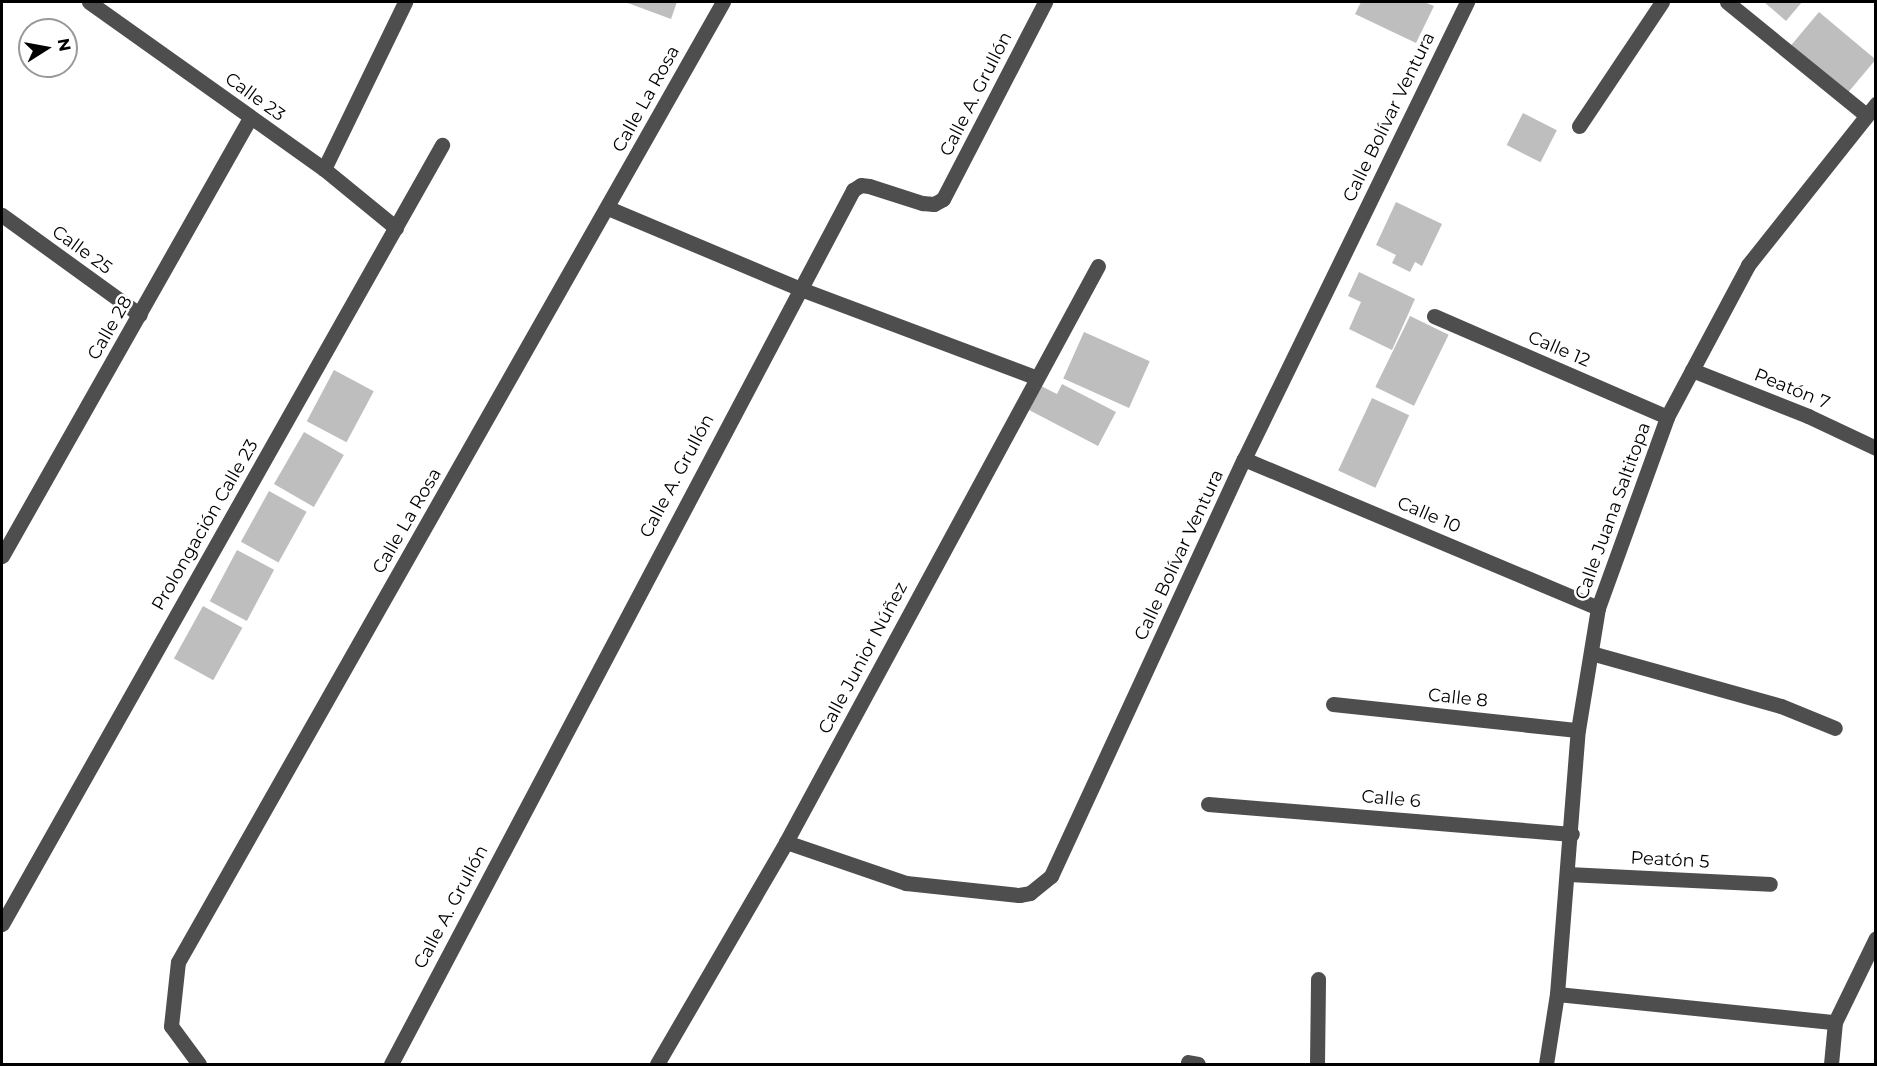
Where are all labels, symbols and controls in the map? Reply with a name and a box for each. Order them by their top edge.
north arrow [18,18,78,78]
street label: Calle A. Grullón [935,28,1017,160]
street label: Calle Bolívar Ventura [1338,29,1440,205]
text: N [54,37,75,53]
street label: Calle La Rosa [608,42,684,156]
street label: Calle 23 [221,68,289,126]
street label: Calle 25 [48,221,116,279]
street label: Calle 28 [83,292,137,364]
street label: Calle 12 [1525,326,1593,372]
street label: Peatón 7 [1751,364,1833,414]
street label: Calle A. Grullón [635,410,719,542]
street label: Calle Juana Saltitopa [1571,419,1655,603]
street label: Prolongación Calle 23 [147,436,263,614]
street label: Calle La Rosa [368,464,446,578]
street label: Calle Bolívar Ventura [1130,466,1228,644]
street label: Calle 10 [1394,492,1464,538]
street label: Calle Junior Núñez [814,578,912,738]
street label: Calle 8 [1427,684,1489,712]
street label: Calle 6 [1360,786,1422,812]
street label: Calle A. Grullón [409,841,493,973]
street label: Peatón 5 [1630,847,1710,873]

